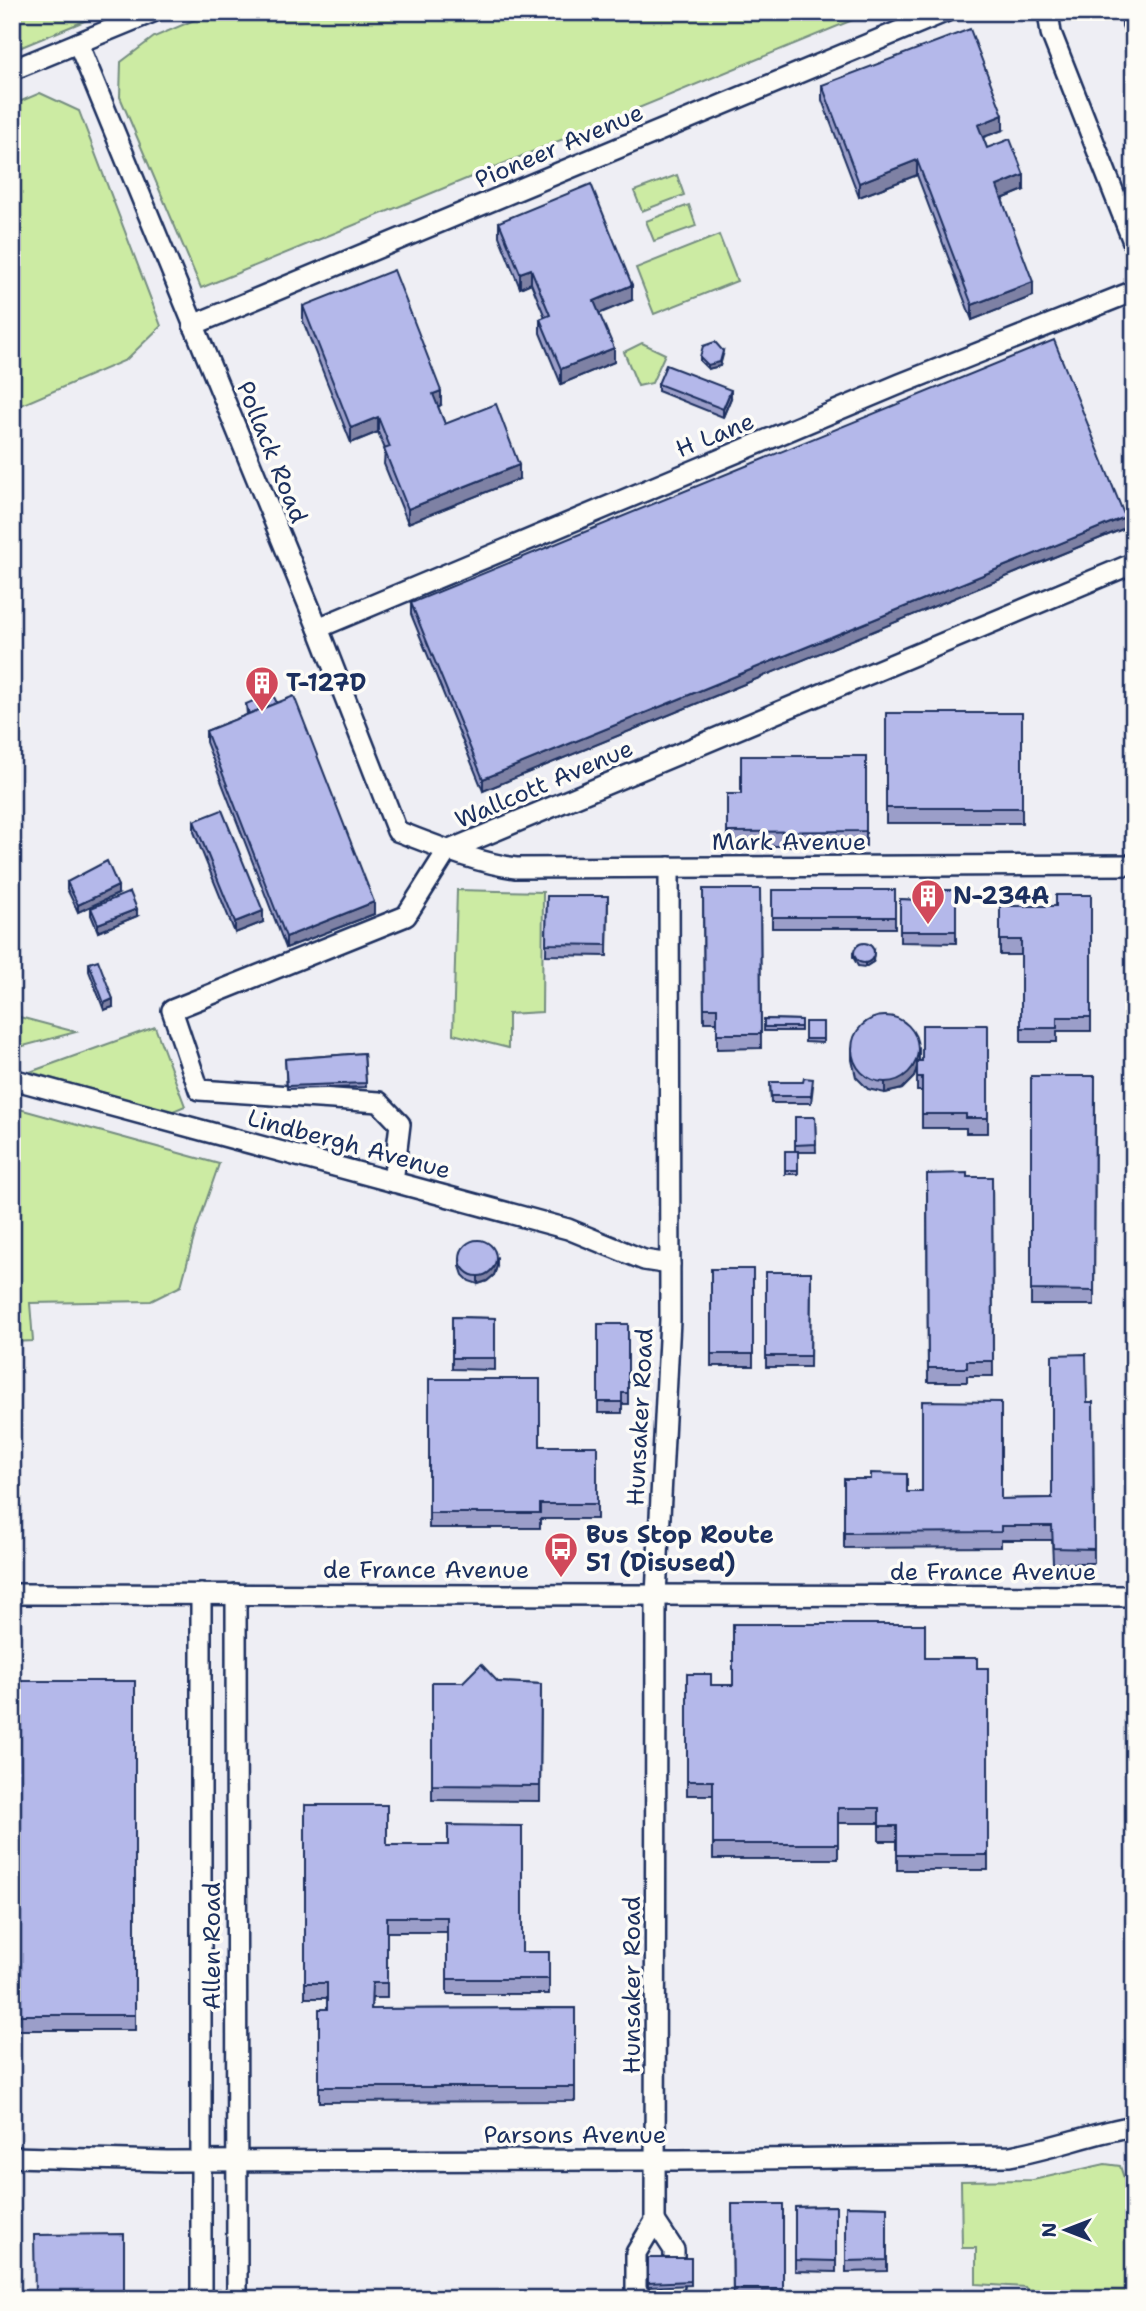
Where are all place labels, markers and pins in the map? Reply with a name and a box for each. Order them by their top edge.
building icon: T-127D [243,664,281,713]
place label: T-127D [286,667,367,699]
building icon: N-234A [909,877,947,926]
place label: N-234A [953,880,1050,912]
place label: Bus Stop Route 51 (Disused) [586,1519,774,1579]
bus stop icon: Bus Stop Route 51 (Disused) [542,1530,580,1579]

